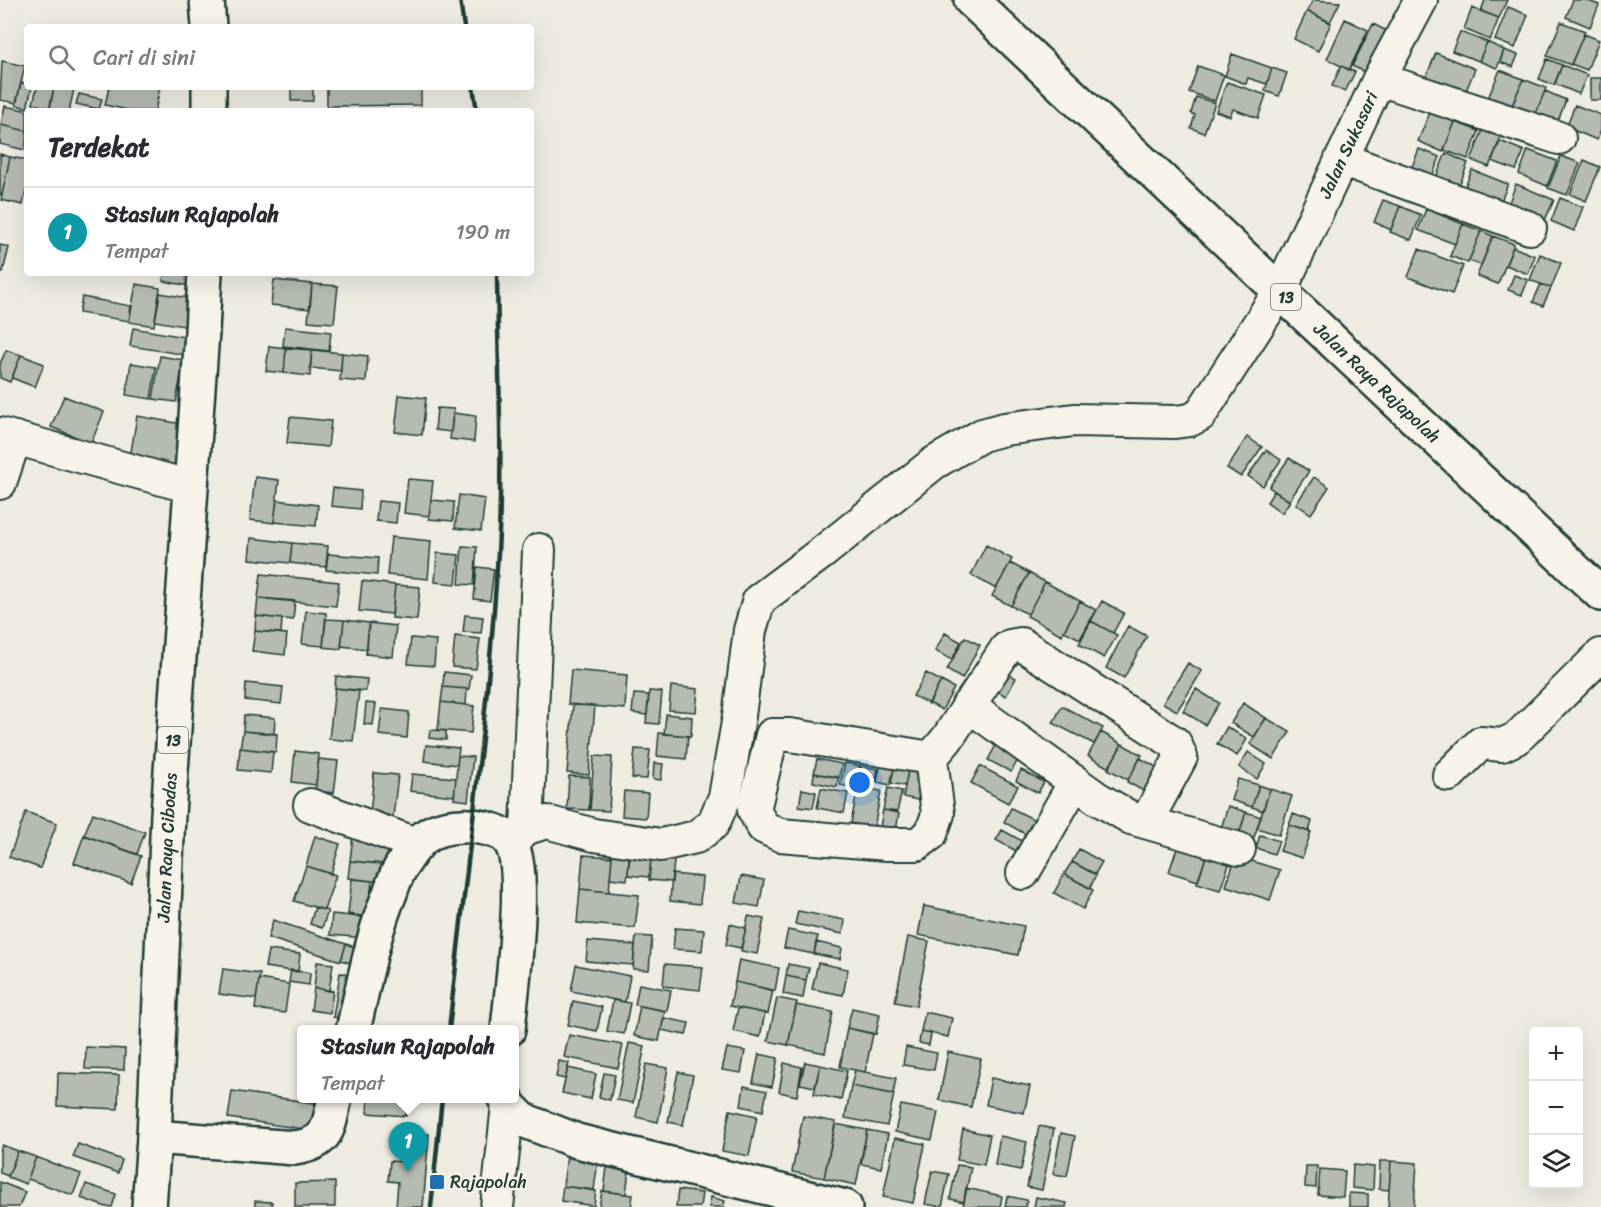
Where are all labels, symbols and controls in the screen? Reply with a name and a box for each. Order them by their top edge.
search box [24,24,534,90]
text: Cari di sini [93,38,195,77]
icon: search [45,41,78,74]
street label: Jalan Sukasari [1309,85,1388,205]
text: Terdekat [48,124,149,170]
text: Stasiun Rajapolah [105,195,279,234]
text: 1 [63,215,72,250]
text: 190 m [456,215,510,250]
text: Tempat [105,234,169,269]
road number: 13 [1271,284,1301,310]
street label: Jalan Raya Rajapolah [1305,314,1448,451]
road number: 13 [158,727,188,753]
your location [845,768,874,797]
street label: Jalan Raya Cibodas [147,771,187,924]
popup [297,1025,519,1103]
text: Stasiun Rajapolah [321,1027,495,1066]
map controls [1529,1027,1583,1189]
button: + [1529,1027,1583,1081]
text: Tempat [321,1066,385,1101]
button: − [1529,1081,1583,1135]
pin: 1 [388,1122,428,1172]
button: layers [1529,1135,1583,1189]
place label: Rajapolah [450,1166,527,1198]
marker: Rajapolah [428,1173,446,1191]

